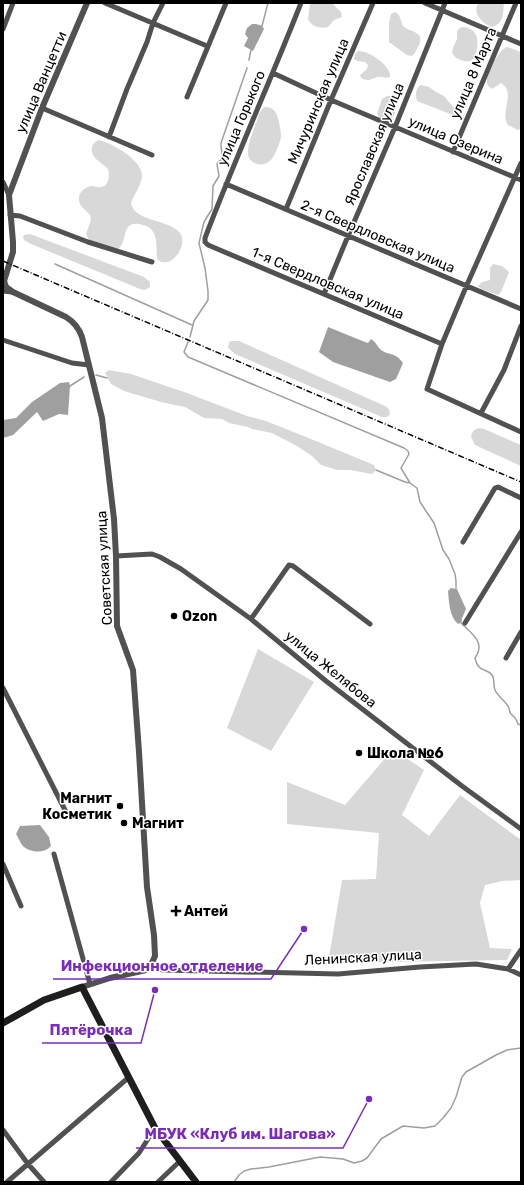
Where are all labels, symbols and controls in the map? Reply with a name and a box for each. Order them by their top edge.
street label: улица 8 Марта [446,25,500,122]
street label: улица Ванцетти [12,29,71,136]
street label: Мичуринская улица [284,36,353,167]
street label: улица Горького [214,68,269,168]
street label: Ярославская улица [341,80,408,208]
street label: улица Озерина [406,113,506,168]
street label: 2-я Свердловская улица [298,196,457,277]
street label: 1-я Свердловская улица [249,244,407,323]
street label: Советская улица [93,510,116,626]
place label: Ozon [182,608,217,625]
marker: Ozon [169,611,179,621]
street label: улица Желябова [281,627,380,712]
place label: Школа №6 [367,745,444,762]
marker: Школа №6 [354,748,364,758]
place label: Магнит Косметик [42,790,113,823]
marker: Магнит Косметик [115,801,125,811]
place label: Магнит [132,815,184,832]
marker: Магнит [119,818,129,828]
place label: Антей [184,903,228,920]
marker: Антей [171,906,181,916]
street label: Ленинская улица [304,946,422,969]
callout: Инфекционное отделение [53,952,271,979]
text: Инфекционное отделение [61,957,263,975]
callout: Пятёрочка [42,1016,141,1043]
text: Пятёрочка [49,1021,133,1039]
callout: МБУК «Клуб им. Шагова» [136,1121,343,1148]
text: МБУК «Клуб им. Шагова» [145,1125,335,1143]

